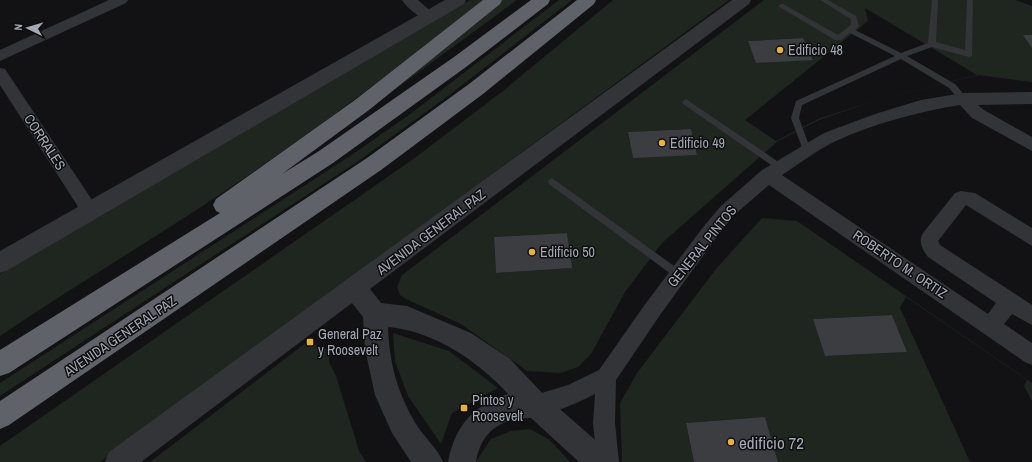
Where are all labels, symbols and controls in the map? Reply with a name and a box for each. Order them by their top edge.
north arrow [8,8,48,48]
text: N [11,23,25,31]
place label: Edificio 48 [788,41,843,59]
marker: Edificio 48 [775,45,785,55]
street label: CORRALES [20,111,70,174]
place label: Edificio 49 [670,134,725,152]
marker: Edificio 49 [657,138,667,148]
street label: AVENIDA GENERAL PAZ [372,185,489,279]
street label: GENERAL PINTOS [663,201,741,291]
street label: ROBERTO M. ORTIZ [849,226,951,302]
place label: Edificio 50 [540,243,595,261]
marker: Edificio 50 [527,247,537,257]
street label: AVENIDA GENERAL PAZ [60,292,179,381]
place label: General Paz y Roosevelt [318,325,382,359]
marker: General Paz y Roosevelt [305,337,315,347]
place label: Pintos y Roosevelt [472,391,523,425]
marker: Pintos y Roosevelt [459,403,469,413]
place label: edificio 72 [739,431,804,454]
marker: edificio 72 [726,437,736,447]

